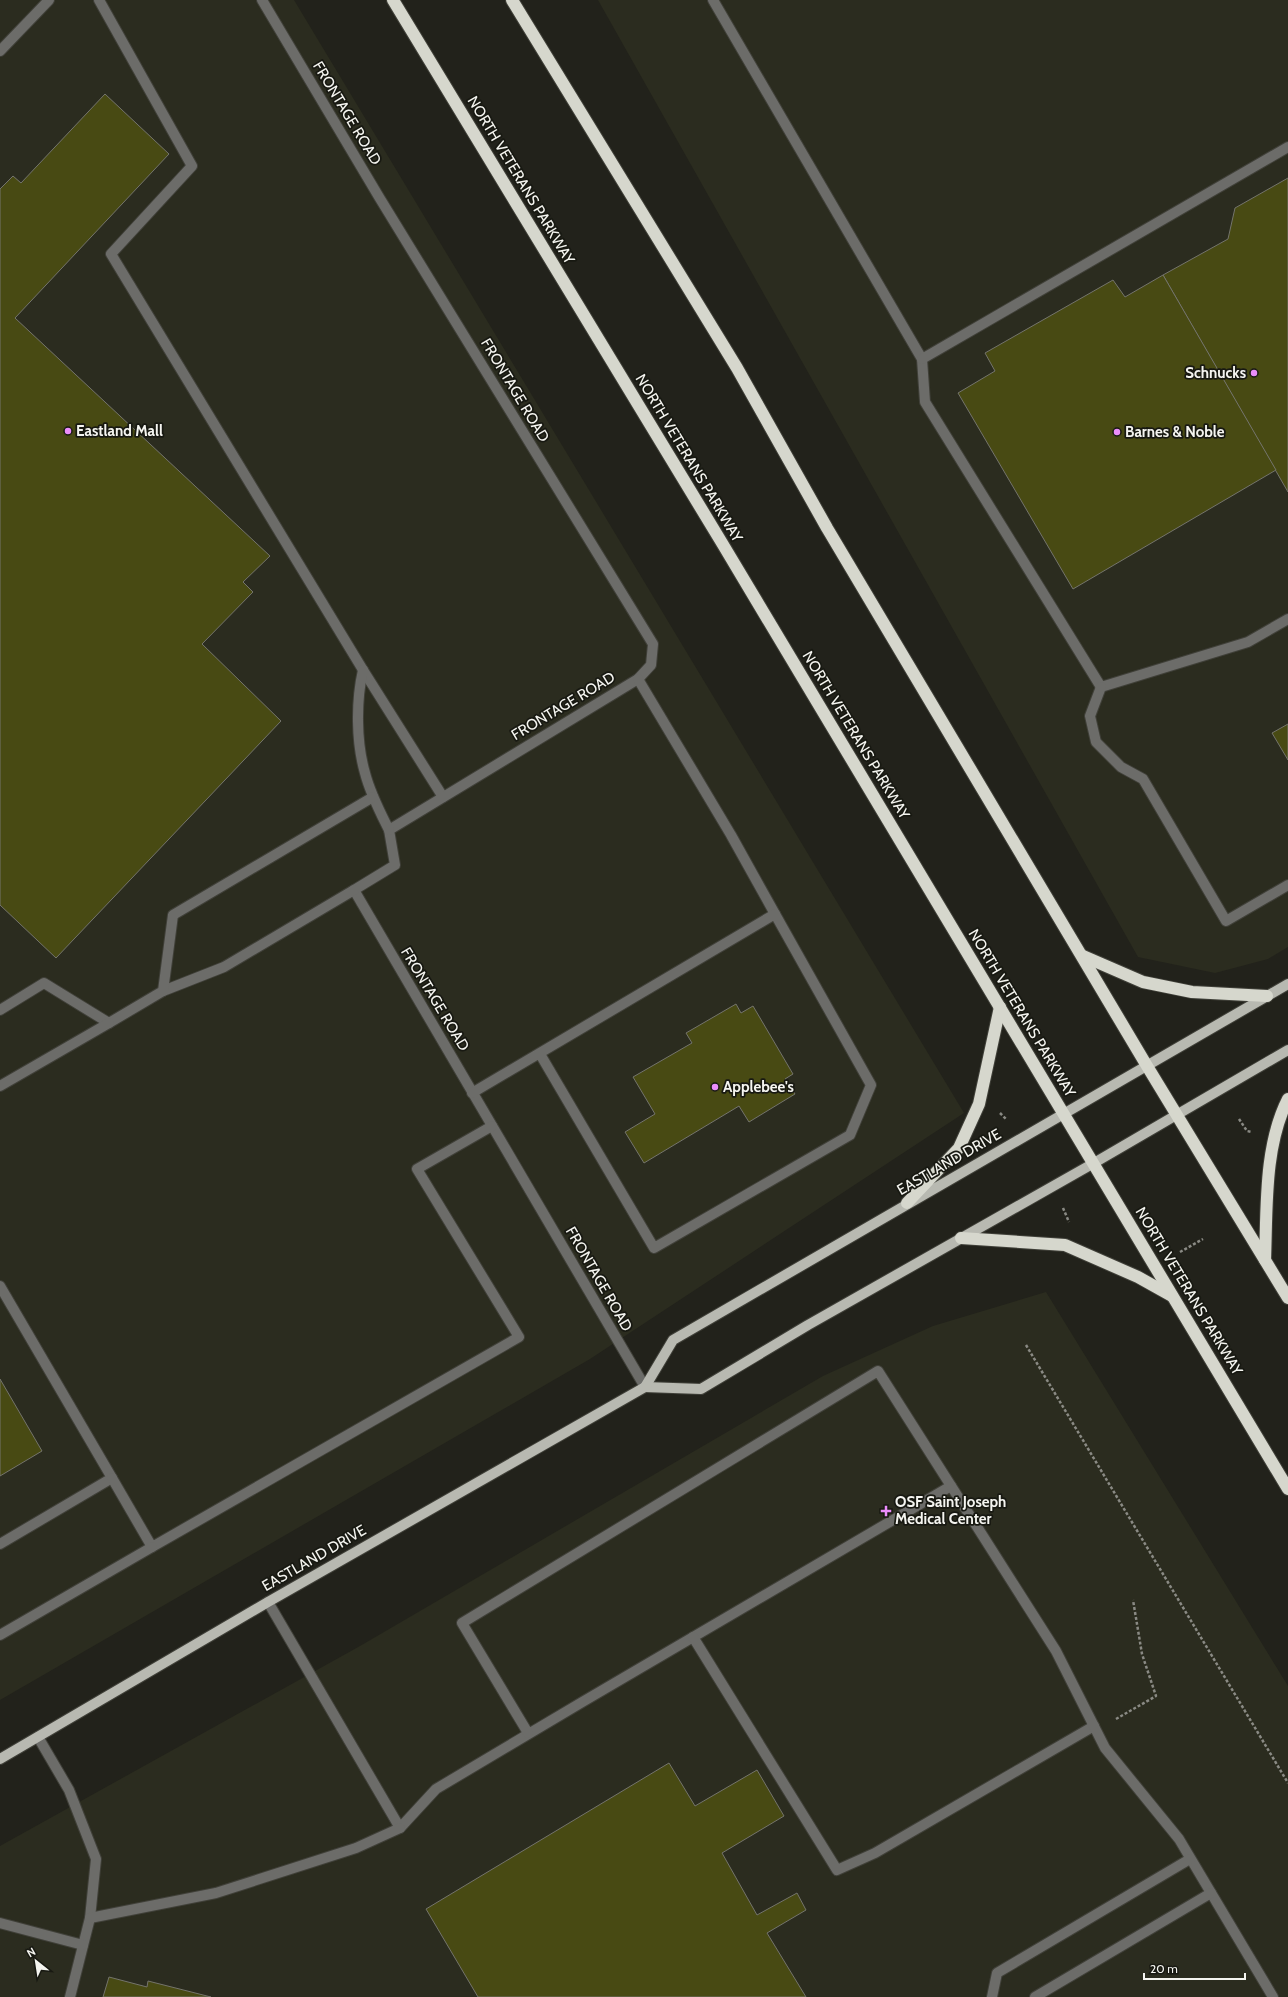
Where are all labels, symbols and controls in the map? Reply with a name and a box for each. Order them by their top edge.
street label: FRONTAGE ROAD [309,58,385,168]
street label: NORTH VETERANS PARKWAY [464,93,579,268]
street label: FRONTAGE ROAD [477,335,553,445]
place label: Schnucks [1185,364,1246,382]
marker: Schnucks [1249,368,1259,378]
street label: NORTH VETERANS PARKWAY [632,371,747,546]
place label: Eastland Mall [76,422,163,440]
place label: Barnes & Noble [1125,423,1225,441]
marker: Eastland Mall [63,426,73,436]
marker: Barnes & Noble [1112,427,1122,437]
street label: NORTH VETERANS PARKWAY [799,648,914,823]
street label: FRONTAGE ROAD [508,668,618,744]
street label: NORTH VETERANS PARKWAY [965,926,1080,1101]
street label: FRONTAGE ROAD [397,944,473,1054]
place label: Applebee's [723,1078,794,1096]
marker: Applebee's [710,1082,720,1092]
street label: EASTLAND DRIVE [894,1125,1004,1199]
street label: NORTH VETERANS PARKWAY [1132,1204,1247,1379]
street label: FRONTAGE ROAD [562,1224,636,1334]
place label: OSF Saint Joseph Medical Center [895,1493,1006,1528]
marker: OSF Saint Joseph Medical Center [880,1505,892,1517]
street label: EASTLAND DRIVE [259,1521,369,1595]
north arrow [16,1941,56,1981]
text: N [24,1944,38,1960]
scale bar [1144,1955,1245,1981]
text: 20 m [1150,1961,1178,1976]

